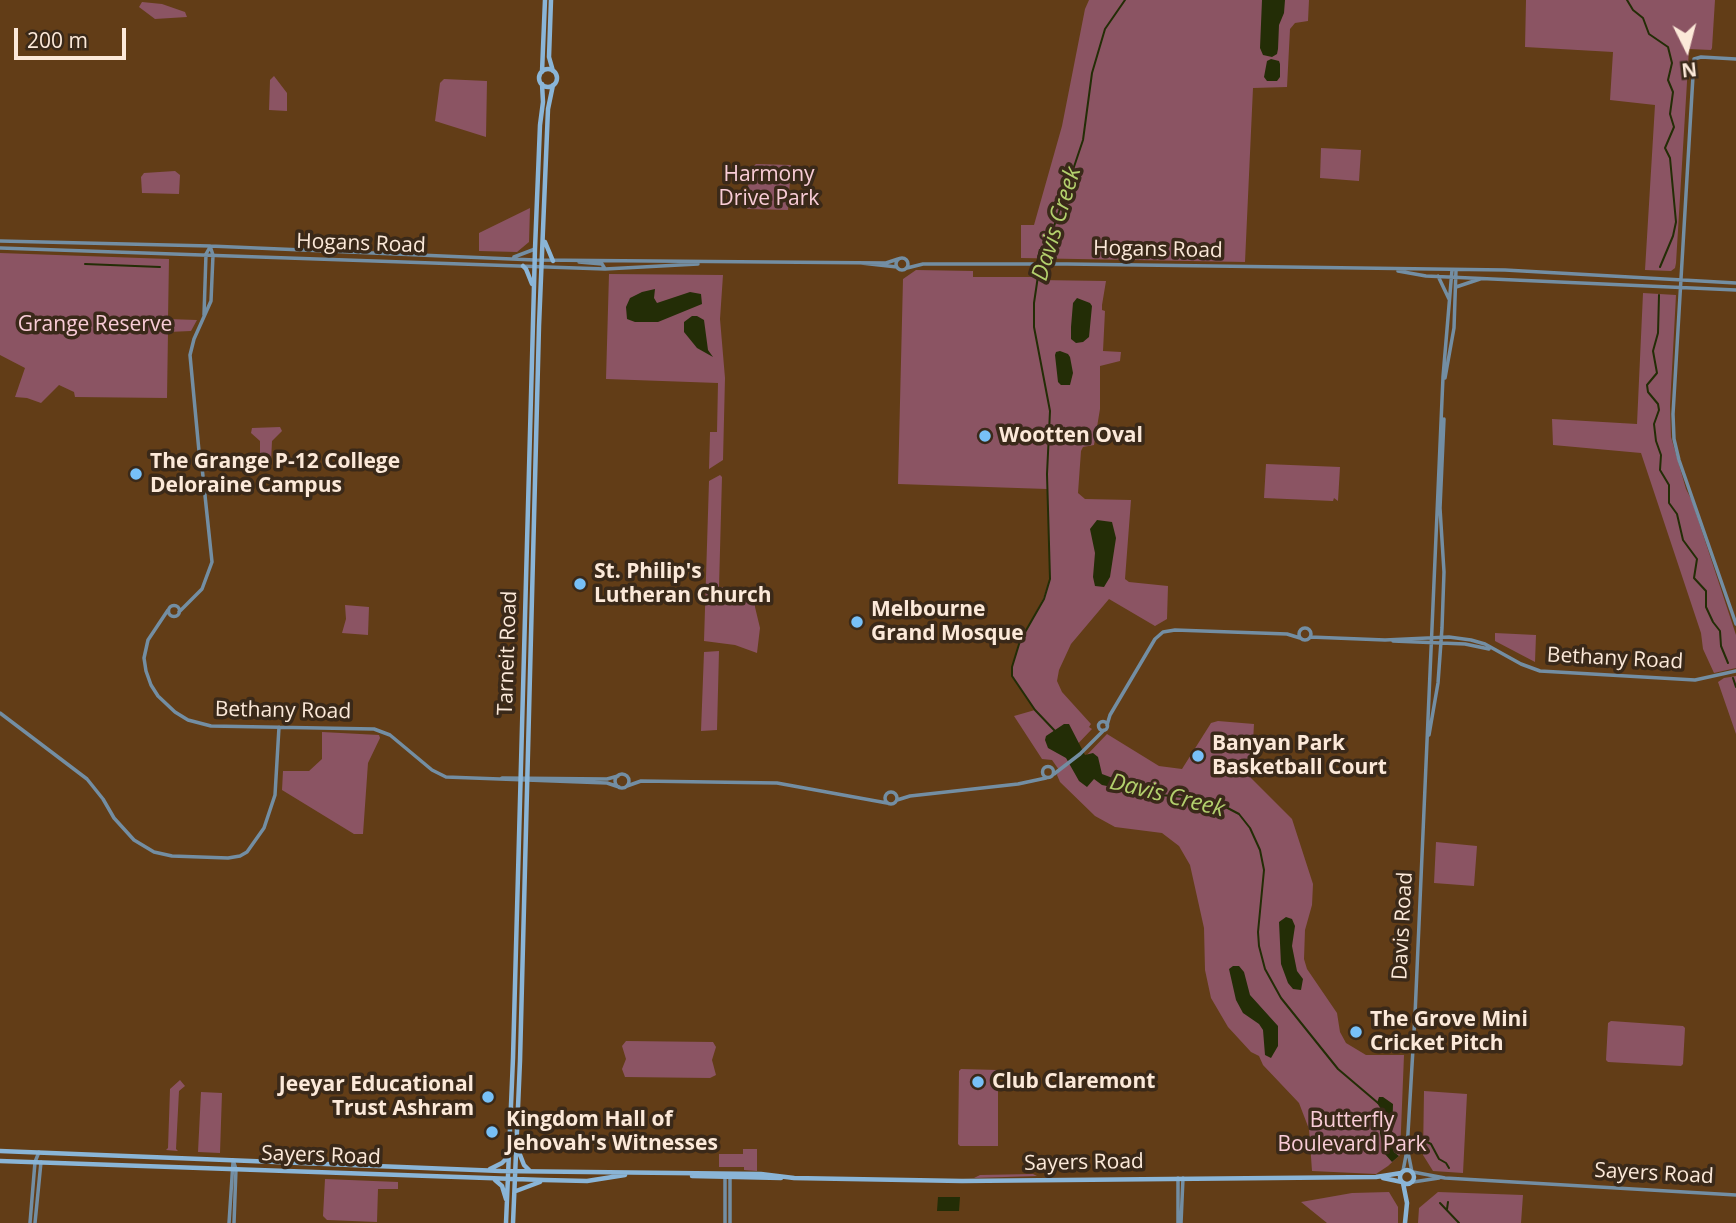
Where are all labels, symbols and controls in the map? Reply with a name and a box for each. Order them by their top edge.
scale bar [18,14,130,58]
north arrow [1652,14,1722,84]
text: 200 m [27,26,88,54]
text: N [1680,56,1698,84]
park label: Harmony Drive Park [719,162,819,212]
water label: Davis Creek [1027,164,1087,284]
street label: Hogans Road [296,229,426,259]
street label: Hogans Road [1093,236,1223,264]
park label: Grange Reserve [18,312,172,338]
place label: Wootten Oval [999,423,1143,449]
marker: Wootten Oval [977,428,993,444]
place label: The Grange P-12 College Deloraine Campus [150,449,400,499]
marker: The Grange P-12 College Deloraine Campus [128,466,144,482]
place label: St. Philip's Lutheran Church [594,559,772,609]
marker: St. Philip's Lutheran Church [572,576,588,592]
street label: Tarneit Road [493,590,523,716]
place label: Melbourne Grand Mosque [871,597,1024,647]
marker: Melbourne Grand Mosque [849,614,865,630]
street label: Bethany Road [1546,643,1684,675]
street label: Bethany Road [215,697,351,725]
place label: Banyan Park Basketball Court [1212,731,1387,781]
marker: Banyan Park Basketball Court [1190,748,1206,764]
water label: Davis Creek [1107,768,1227,824]
street label: Davis Road [1388,871,1418,981]
place label: The Grove Mini Cricket Pitch [1370,1007,1528,1057]
marker: The Grove Mini Cricket Pitch [1348,1024,1364,1040]
place label: Club Claremont [992,1069,1155,1095]
place label: Jeeyar Educational Trust Ashram [279,1072,474,1122]
marker: Club Claremont [970,1074,986,1090]
marker: Jeeyar Educational Trust Ashram [480,1089,496,1105]
place label: Kingdom Hall of Jehovah's Witnesses [506,1107,718,1157]
park label: Butterfly Boulevard Park [1277,1108,1427,1158]
marker: Kingdom Hall of Jehovah's Witnesses [484,1124,500,1140]
street label: Sayers Road [261,1141,381,1171]
street label: Sayers Road [1024,1149,1144,1177]
street label: Sayers Road [1594,1158,1714,1190]

